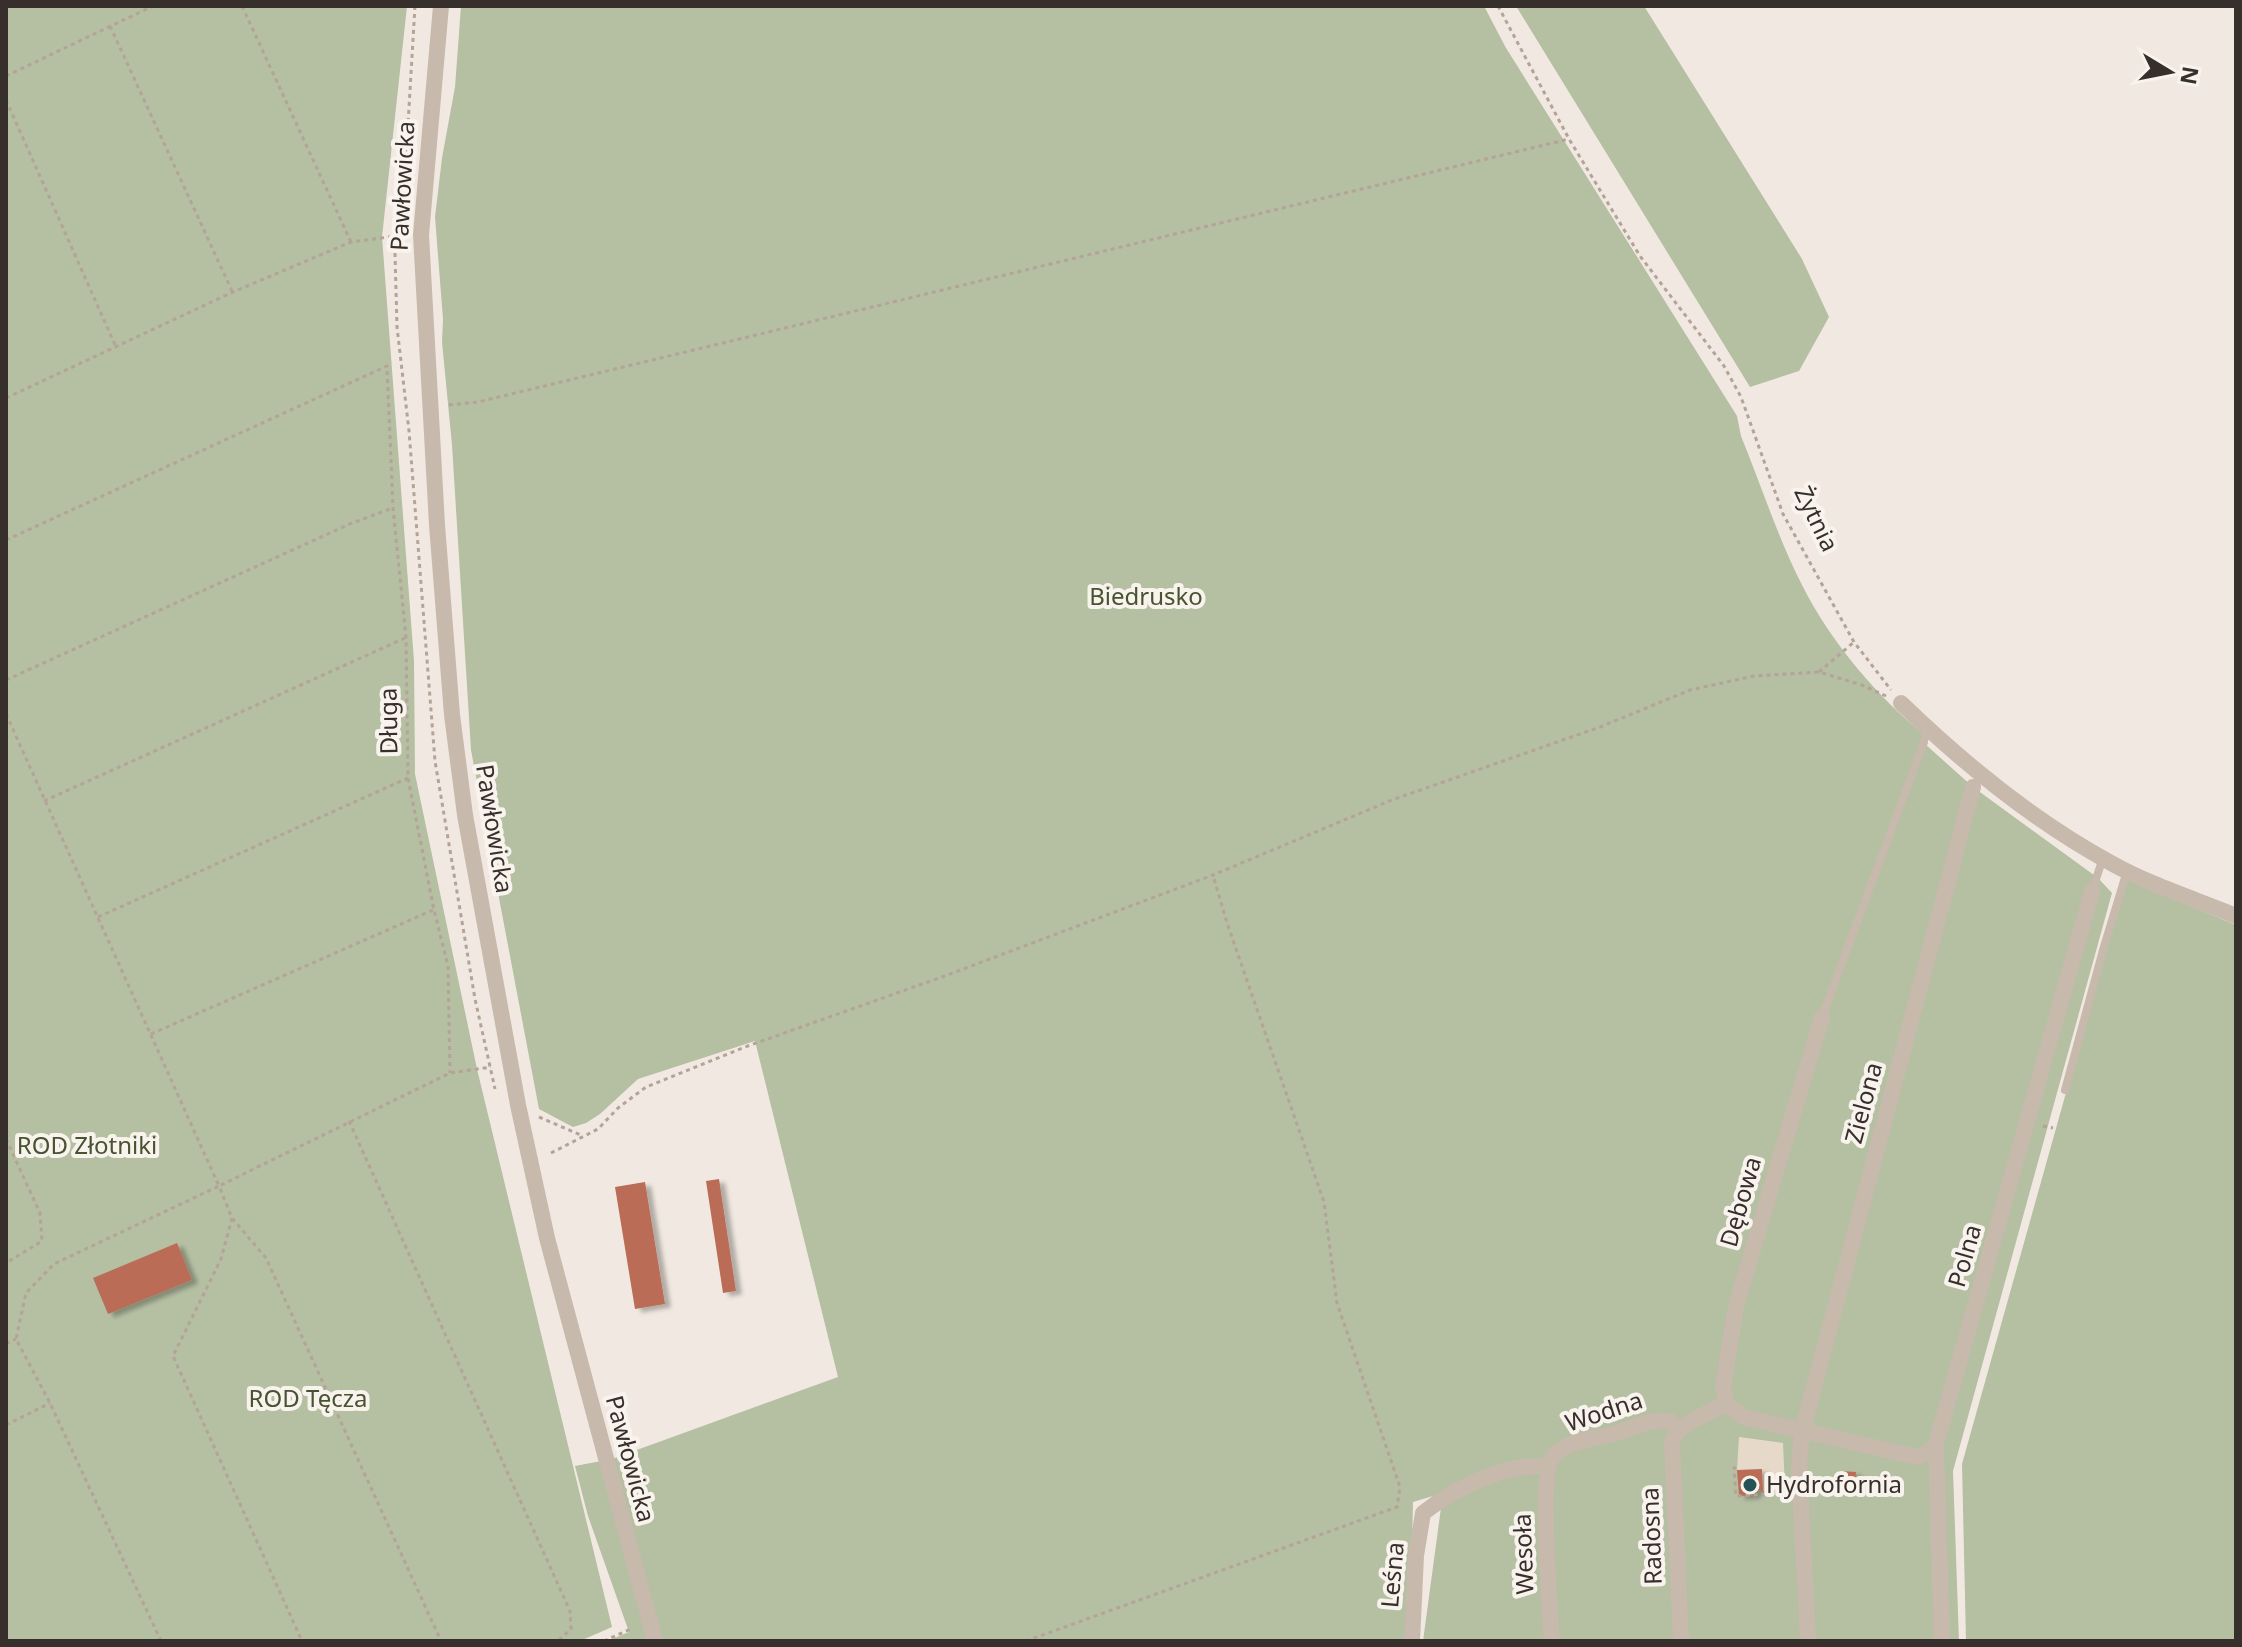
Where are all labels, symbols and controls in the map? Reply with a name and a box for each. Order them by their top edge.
north arrow [2130,32,2210,112]
text: N [2174,64,2207,87]
street label: Pawłowicka [382,120,421,252]
street label: Żytnia [1787,480,1847,557]
park label: Biedrusko [1089,579,1203,612]
street label: Długa [370,687,405,755]
street label: Pawłowicka [469,762,522,896]
street label: Zielona [1836,1059,1889,1147]
park label: ROD Złotniki [17,1128,157,1161]
street label: Dębowa [1711,1153,1768,1250]
street label: Polna [1939,1221,1988,1291]
park label: ROD Tęcza [249,1381,367,1414]
street label: Wodna [1561,1383,1646,1439]
street label: Pawłowicka [599,1392,664,1526]
place label: Hydrofornia [1766,1467,1902,1500]
marker: Hydrofornia [1741,1476,1759,1494]
street label: Radosna [1632,1487,1669,1585]
street label: Wesoła [1505,1513,1540,1595]
street label: Leśna [1372,1541,1411,1609]

